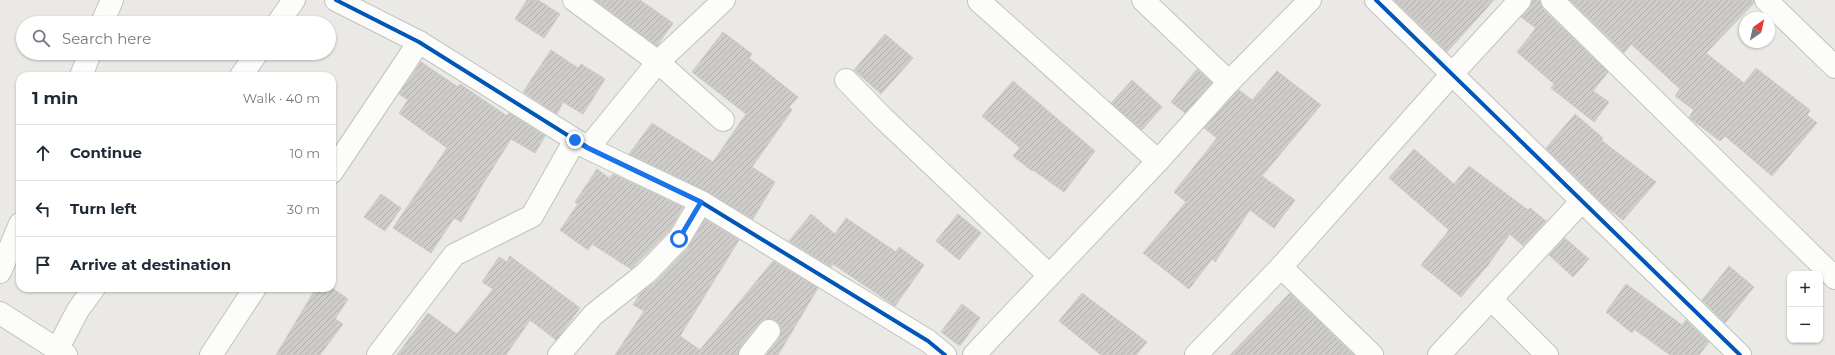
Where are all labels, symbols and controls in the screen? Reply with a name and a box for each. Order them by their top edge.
north arrow [1739,12,1775,48]
search box [16,16,336,60]
icon: search [30,27,52,49]
text: Search here [62,29,151,48]
text: 1 min [32,88,78,108]
text: Walk · 40 m [243,90,320,106]
route end [566,131,584,149]
icon: ahead [32,142,54,164]
text: Continue [70,143,142,162]
text: 10 m [290,145,320,161]
icon: left [32,198,54,220]
text: Turn left [70,199,137,218]
text: 30 m [287,201,320,217]
route start [670,230,688,248]
icon: arrive [32,254,54,276]
text: Arrive at destination [70,255,231,274]
map controls [1787,271,1823,343]
button: + [1787,271,1823,307]
button: − [1787,307,1823,343]

